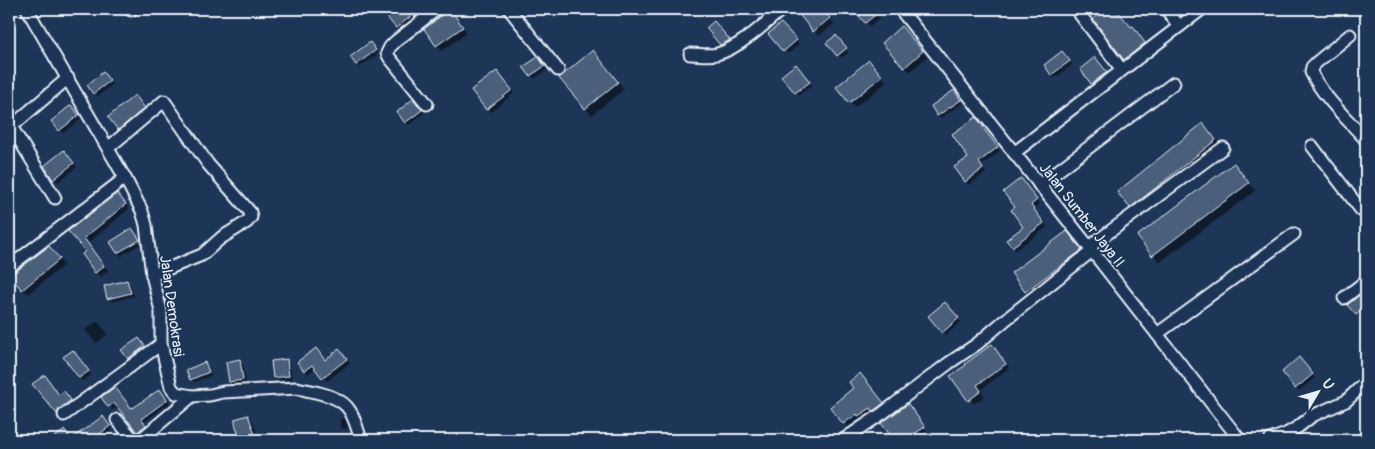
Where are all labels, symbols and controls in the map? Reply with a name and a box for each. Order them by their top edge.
street label: Jalan Sumber Jaya II [1035,159,1128,272]
street label: Jalan Demokrasi [155,254,188,358]
north arrow [1292,366,1342,416]
text: U [1318,375,1337,393]

